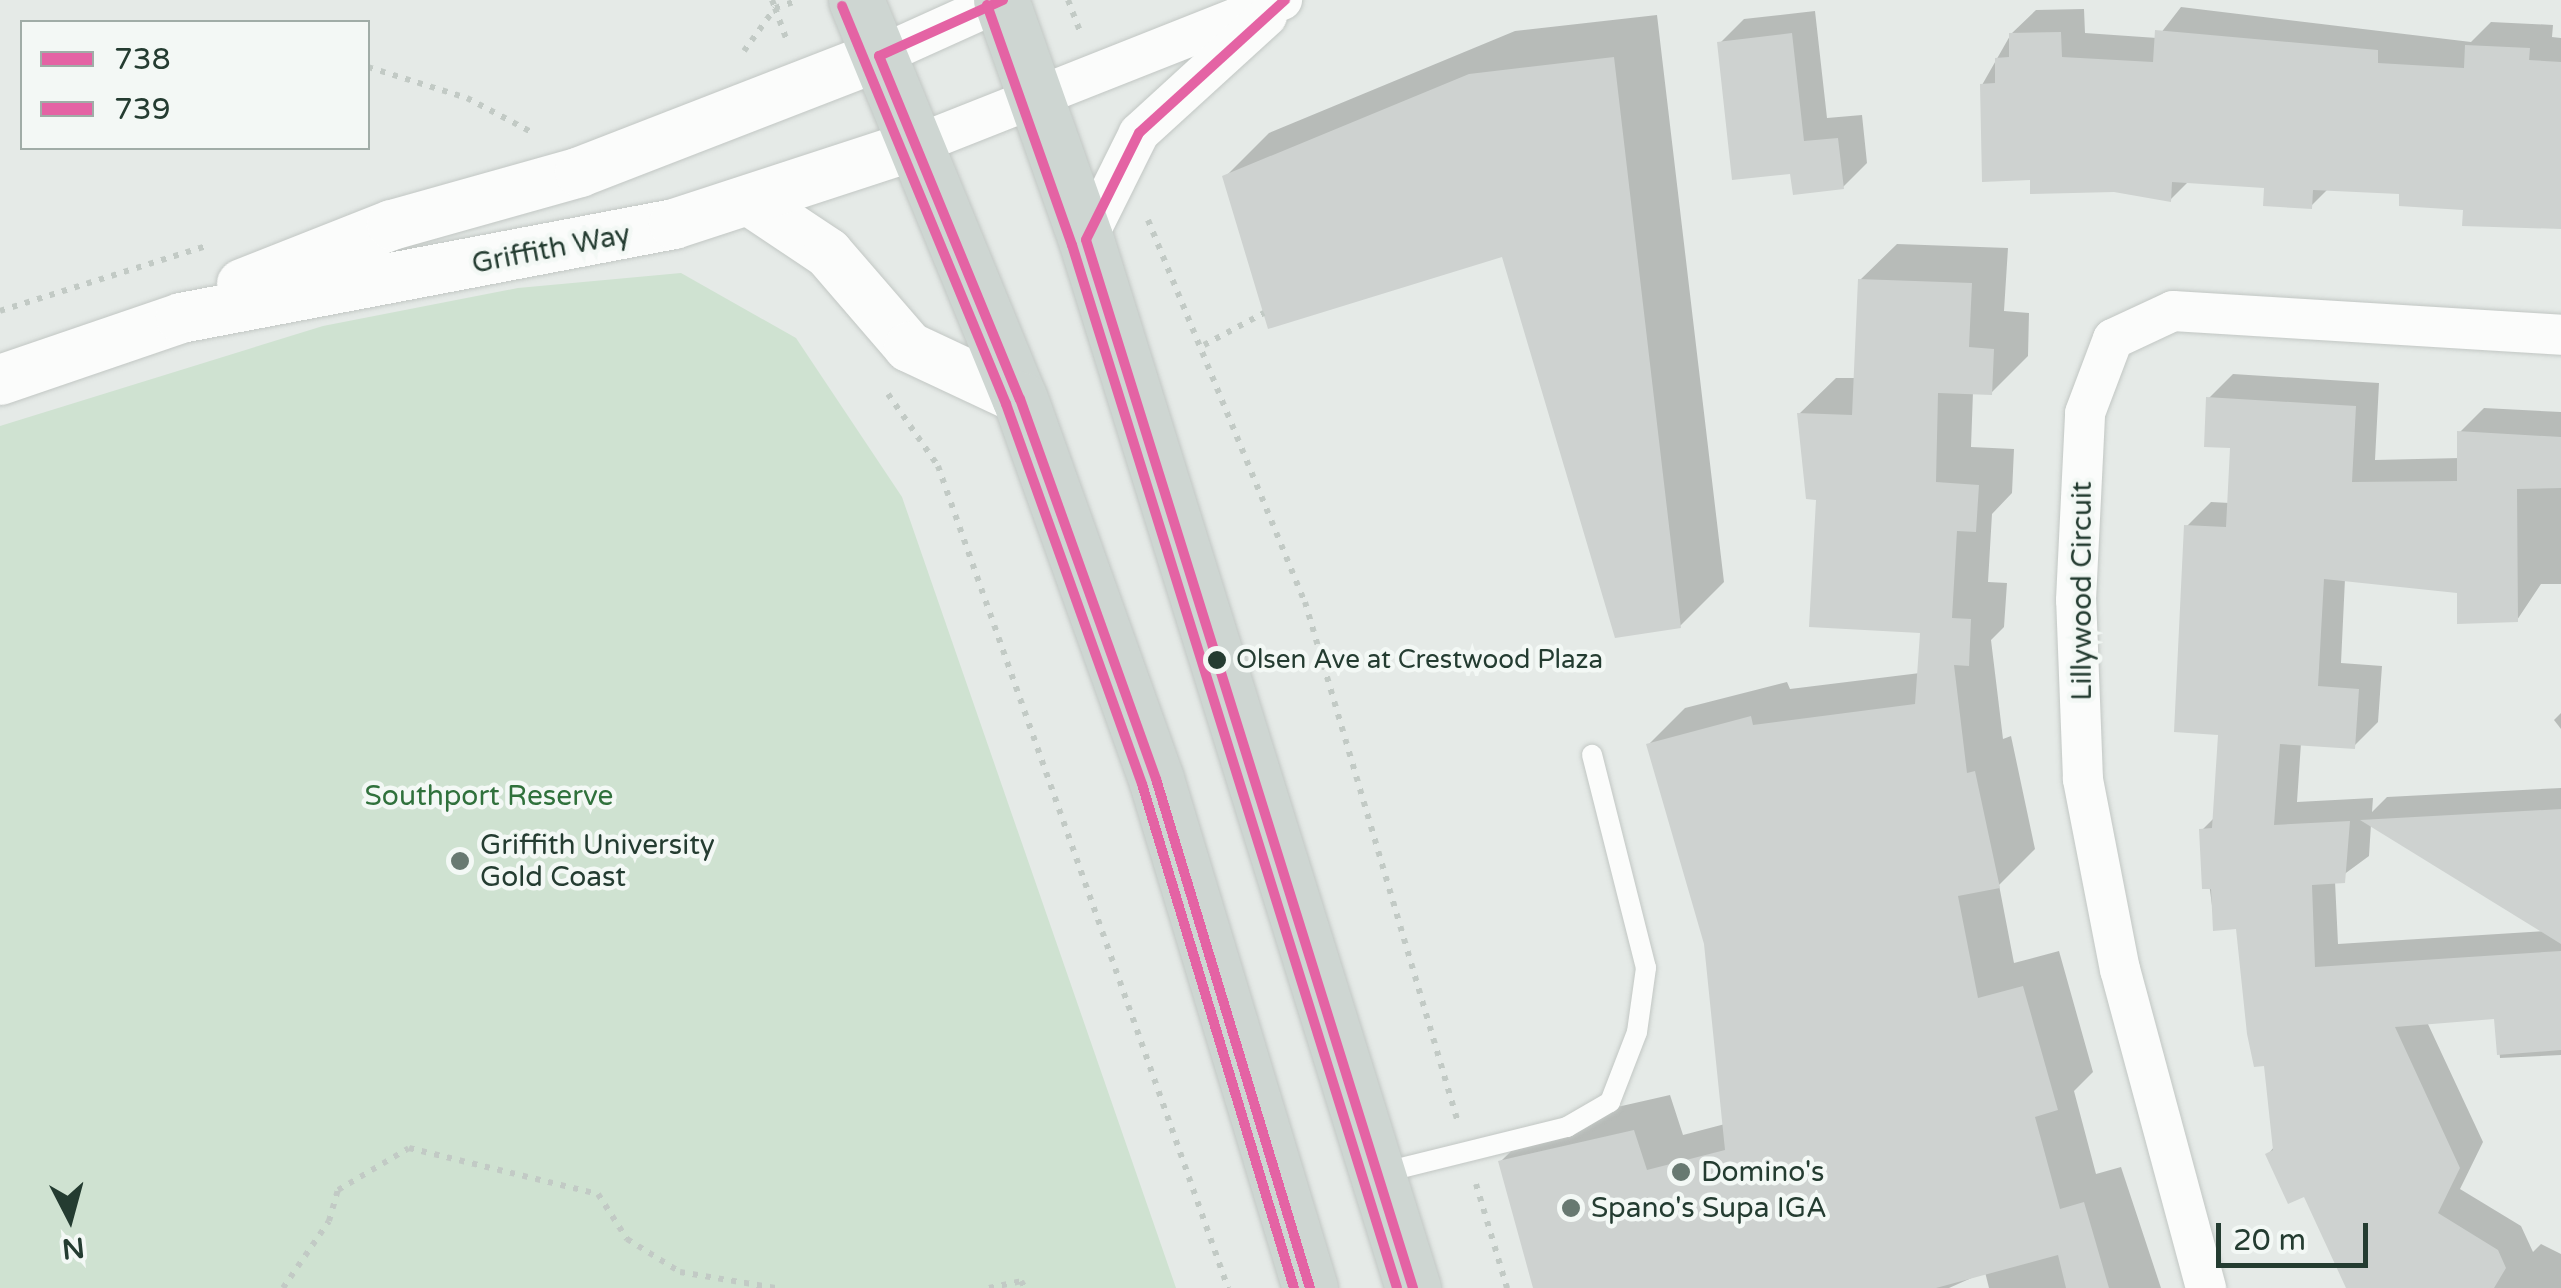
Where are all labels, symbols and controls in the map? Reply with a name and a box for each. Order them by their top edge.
legend [20,20,370,150]
text: 738 [114,41,171,78]
text: 739 [114,91,171,128]
street label: Griffith Way [469,217,633,281]
street label: Lillywood Circuit [2065,481,2099,701]
place label: Olsen Ave at Crestwood Plaza [1236,644,1603,676]
marker: Olsen Ave at Crestwood Plaza [1207,650,1227,670]
park label: Southport Reserve [365,779,613,813]
place label: Griffith University Gold Coast [480,828,715,894]
marker: Griffith University Gold Coast [449,850,471,872]
place label: Domino's [1701,1155,1825,1189]
marker: Domino's [1670,1161,1692,1183]
north arrow [20,1168,120,1268]
place label: Spano's Supa IGA [1591,1191,1827,1225]
marker: Spano's Supa IGA [1560,1197,1582,1219]
scale bar [2221,1203,2374,1265]
text: 20 m [2233,1222,2306,1259]
text: N [60,1230,86,1266]

